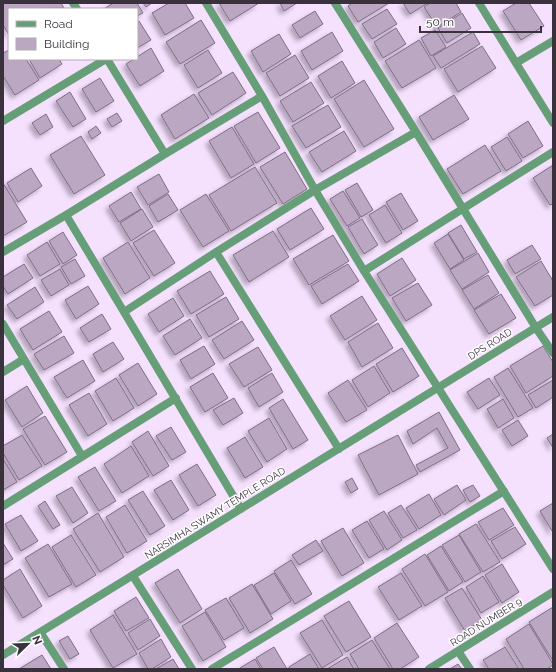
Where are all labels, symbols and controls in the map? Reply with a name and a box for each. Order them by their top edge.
legend [8,8,138,60]
scale bar [420,8,541,34]
text: 50 m [426,15,454,29]
text: Road [44,17,73,31]
text: Building [44,37,90,51]
street label: DPS ROAD [466,326,514,362]
street label: NARSIMHA SWAMY TEMPLE ROAD [143,465,287,561]
street label: ROAD NUMBER 9 [448,596,524,648]
north arrow [8,624,48,664]
text: N [29,634,44,647]

